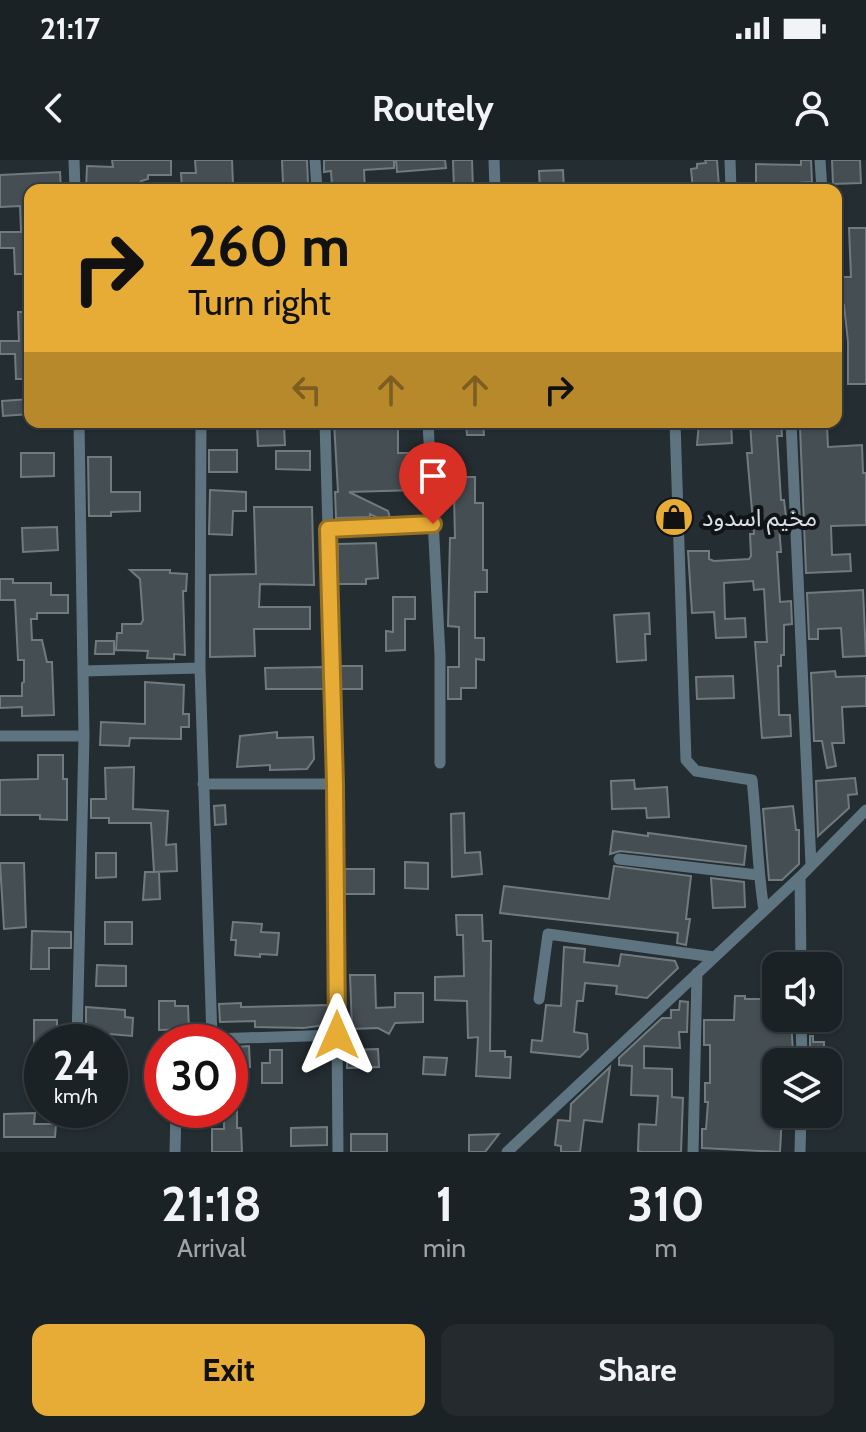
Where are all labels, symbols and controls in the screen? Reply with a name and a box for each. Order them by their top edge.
text: 21:17 [40,10,100,47]
icon: back [32,86,76,130]
text: Routely [372,86,494,130]
icon: person [790,86,834,130]
text: 260 m [188,212,350,280]
icon: right [56,216,160,320]
text: Turn right [188,280,331,324]
icon: left [285,368,329,412]
icon: ahead [369,368,413,412]
icon: ahead [453,368,497,412]
icon: right [537,368,581,412]
pin [399,442,467,524]
icon: arrive [411,454,455,498]
shop icon: مخيم اسدود [653,496,695,538]
place label: مخيم اسدود [702,503,817,535]
map controls [762,952,842,1128]
button: sound [762,952,842,1032]
position arrow [295,993,379,1077]
speed limit sign: 30 [144,1024,248,1128]
text: 24 [53,1041,99,1090]
button: layers [762,1048,842,1128]
text: km/h [54,1084,98,1108]
text: 21:18 [161,1175,262,1233]
text: 1 [436,1175,453,1233]
text: 310 [627,1175,705,1233]
text: Arrival [177,1232,246,1264]
text: min [423,1232,466,1264]
text: m [655,1232,677,1264]
button: Exit [32,1324,425,1416]
button: Share [441,1324,834,1416]

